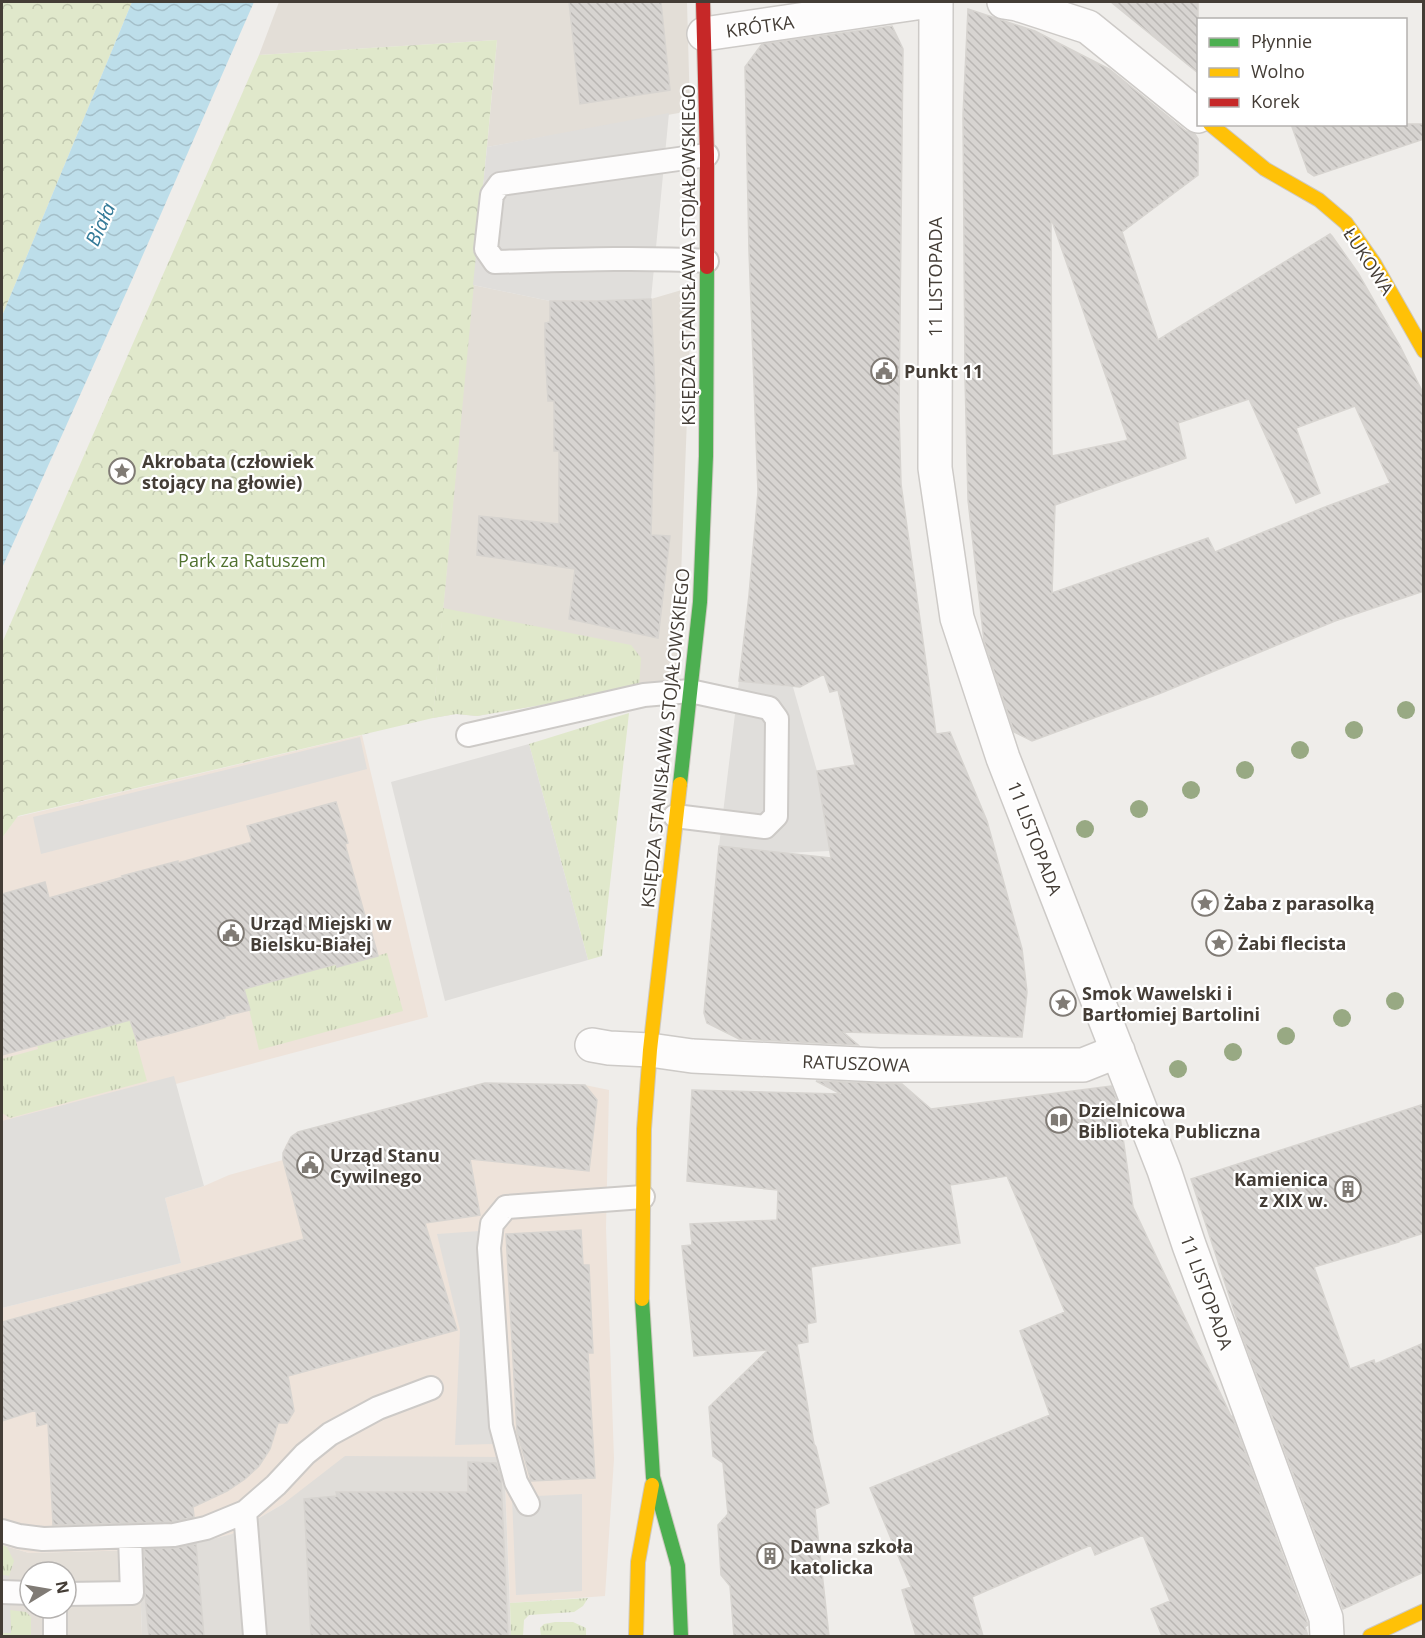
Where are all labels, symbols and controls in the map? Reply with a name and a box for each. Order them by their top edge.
street label: KRÓTKA [724,9,796,43]
legend [1197,18,1407,126]
text: Płynnie [1251,29,1312,53]
text: Wolno [1251,59,1305,83]
street label: KSIĘDZA STANISŁAWA STOJAŁOWSKIEGO [676,84,700,426]
text: Korek [1251,89,1300,113]
water label: Biała [79,198,121,250]
street label: 11 LISTOPADA [923,216,947,337]
street label: ŁUKOWA [1338,223,1400,300]
public building icon: Punkt 11 [869,356,899,386]
place label: Punkt 11 [904,359,983,383]
place label: Akrobata (człowiek stojący na głowie) [142,449,315,494]
place icon: Akrobata (człowiek stojący na głowie) [107,456,137,486]
park label: Park za Ratuszem [178,548,326,572]
street label: KSIĘDZA STANISŁAWA STOJAŁOWSKIEGO [635,567,695,909]
street label: 11 LISTOPADA [1002,778,1068,899]
place icon: Żaba z parasolką [1190,888,1220,918]
place label: Żaba z parasolką [1224,891,1375,915]
place label: Urząd Miejski w Bielsku-Białej [250,911,392,956]
public building icon: Urząd Miejski w Bielsku-Białej [216,918,246,948]
place icon: Żabi flecista [1204,928,1234,958]
place label: Żabi flecista [1238,931,1346,955]
place label: Smok Wawelski i Bartłomiej Bartolini [1082,981,1260,1026]
place icon: Smok Wawelski i Bartłomiej Bartolini [1048,988,1078,1018]
street label: RATUSZOWA [802,1049,911,1077]
place label: Dzielnicowa Biblioteka Publiczna [1078,1098,1261,1143]
library icon: Dzielnicowa Biblioteka Publiczna [1044,1105,1074,1135]
place label: Urząd Stanu Cywilnego [330,1143,440,1188]
public building icon: Urząd Stanu Cywilnego [295,1150,325,1180]
place label: Kamienica z XIX w. [1234,1167,1328,1212]
building icon: Kamienica z XIX w. [1333,1174,1363,1204]
street label: 11 LISTOPADA [1175,1231,1239,1353]
place label: Dawna szkoła katolicka [790,1534,913,1579]
building icon: Dawna szkoła katolicka [755,1541,785,1571]
north arrow [18,1560,78,1620]
text: N [51,1579,75,1596]

